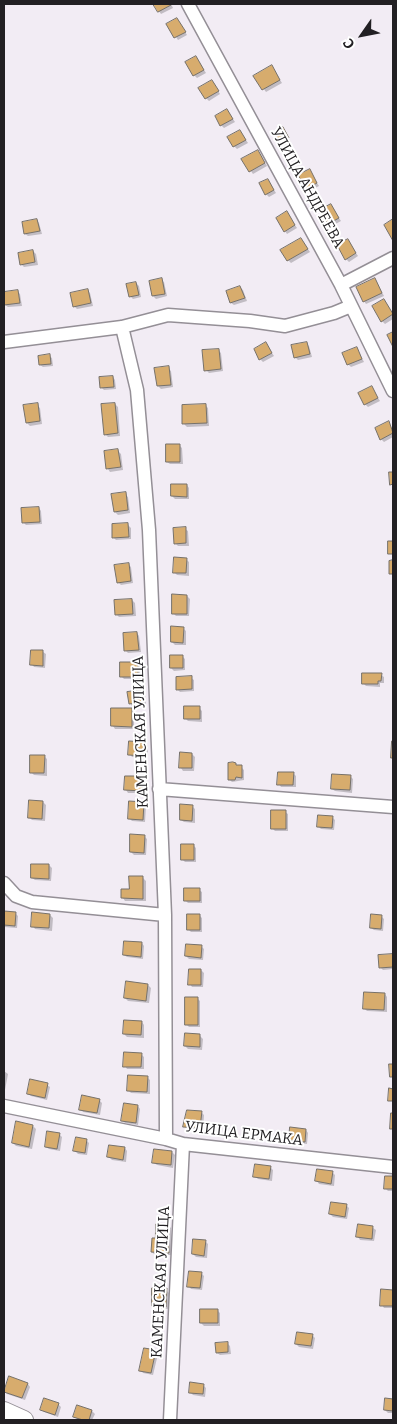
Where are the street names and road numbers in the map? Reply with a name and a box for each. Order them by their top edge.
street label: УЛИЦА АНДРЕЕВА [266,124,348,252]
street label: КАМЕНСКАЯ УЛИЦА [129,656,153,808]
street label: УЛИЦА ЕРМАКА [184,1118,304,1150]
street label: КАМЕНСКАЯ УЛИЦА [148,1205,174,1359]

